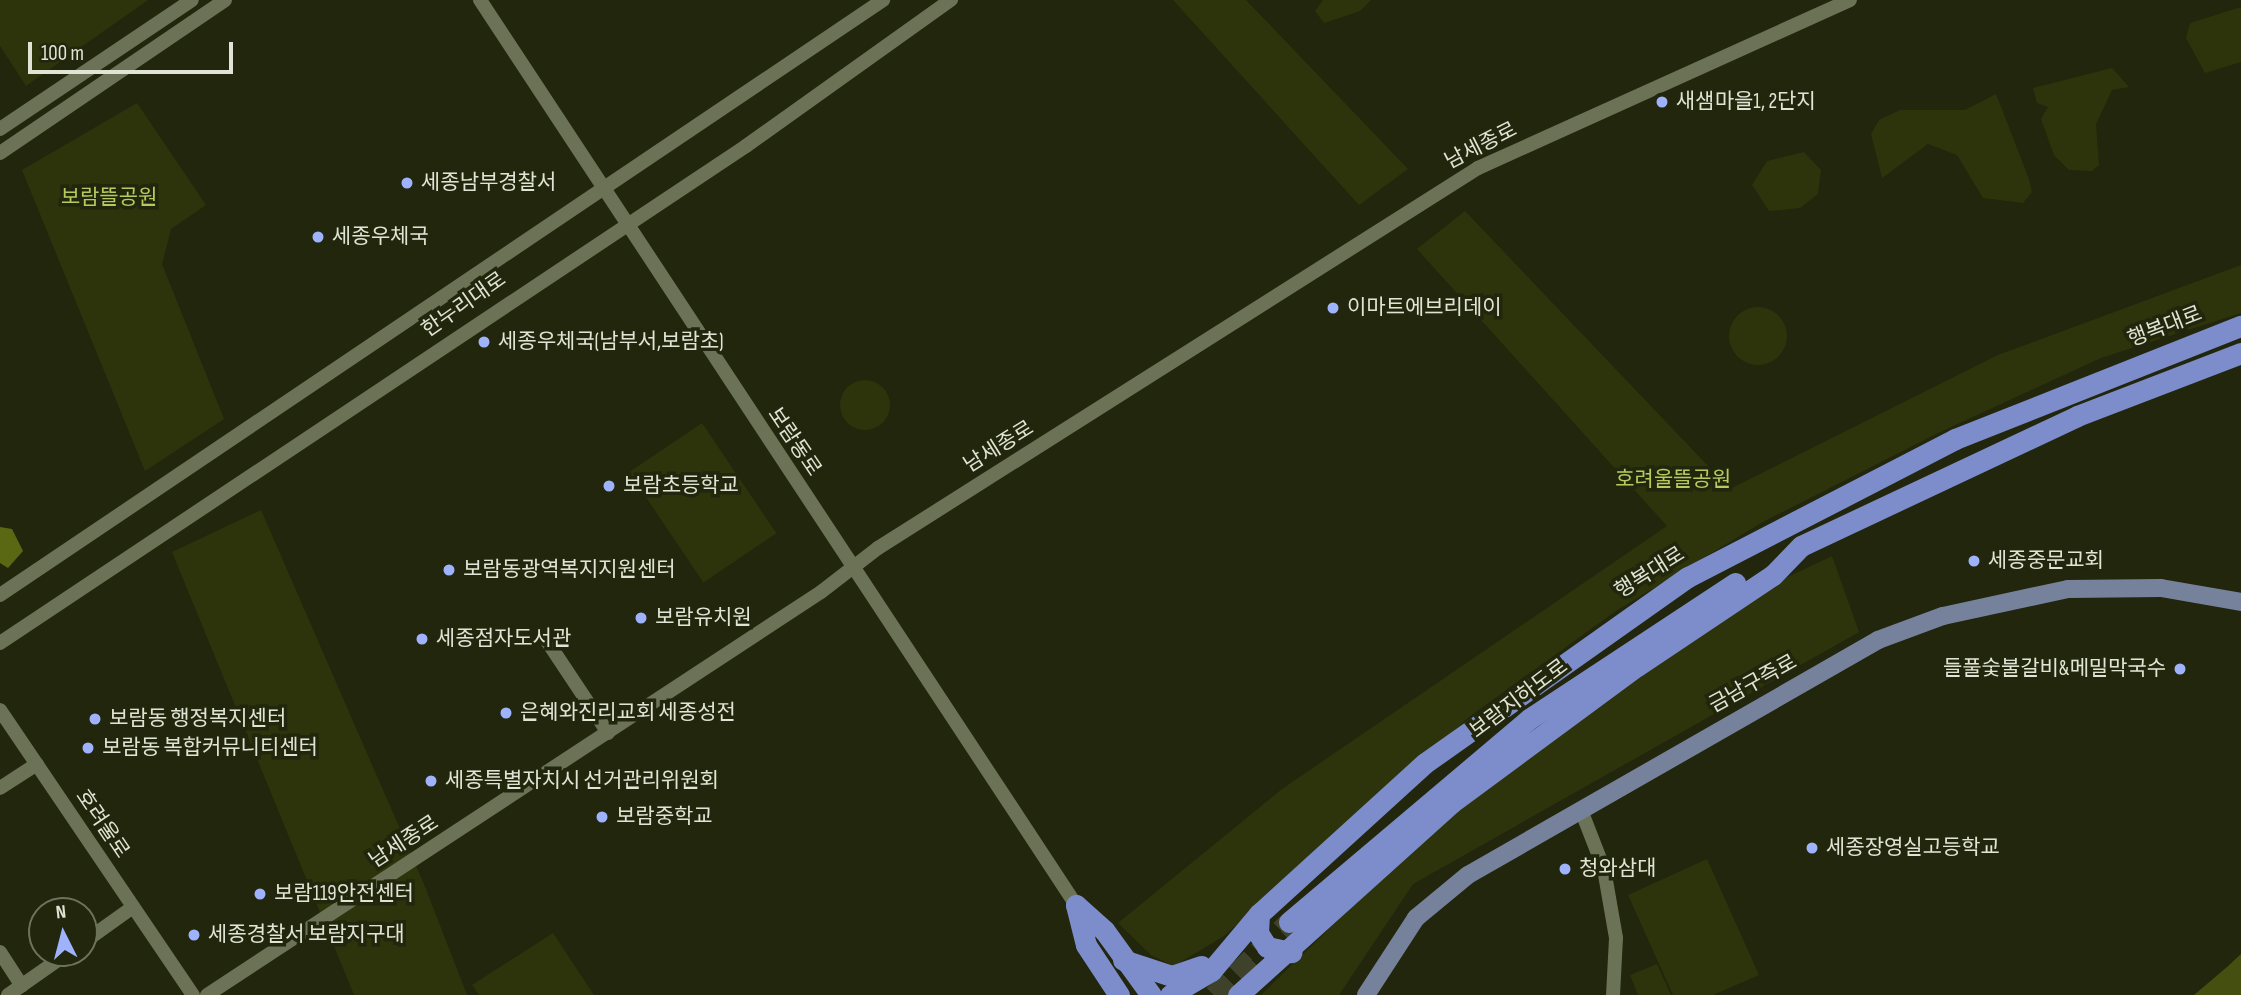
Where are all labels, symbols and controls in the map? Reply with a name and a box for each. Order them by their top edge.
scale bar [32,28,236,72]
text: 100 m [41,41,84,66]
place label: 새샘마을1, 2단지 [1676,89,1816,115]
marker: 새샘마을1, 2단지 [1654,94,1670,110]
street label: 남세종로 [1441,117,1521,175]
place label: 세종남부경찰서 [421,170,556,196]
marker: 세종남부경찰서 [399,175,415,191]
park label: 보람뜰공원 [61,185,157,211]
place label: 세종우체국 [332,224,429,250]
marker: 세종우체국 [310,229,326,245]
street label: 한누리대로 [417,267,511,343]
place label: 이마트에브리데이 [1347,295,1502,321]
marker: 이마트에브리데이 [1325,300,1341,316]
street label: 행복대로 [2124,301,2206,353]
place label: 세종우체국(남부서,보람초) [498,329,724,355]
marker: 세종우체국(남부서,보람초) [476,334,492,350]
street label: 보람동로 [762,403,826,481]
street label: 남세종로 [960,416,1038,478]
park label: 호려울뜰공원 [1615,467,1731,493]
place label: 보람초등학교 [623,473,739,499]
marker: 보람초등학교 [601,478,617,494]
street label: 행복대로 [1611,542,1689,604]
place label: 세종중문교회 [1988,548,2104,574]
marker: 세종중문교회 [1966,553,1982,569]
place label: 보람동광역복지지원센터 [463,557,676,583]
marker: 보람동광역복지지원센터 [441,562,457,578]
place label: 보람유치원 [655,605,752,631]
marker: 보람유치원 [633,610,649,626]
place label: 세종점자도서관 [436,626,571,652]
marker: 세종점자도서관 [414,631,430,647]
street label: 금남구즉로 [1705,650,1801,718]
street label: 보람지하도로 [1465,654,1573,744]
place label: 들풀숯불갈비&메밀막국수 [1943,656,2166,682]
marker: 들풀숯불갈비&메밀막국수 [2172,661,2188,677]
place label: 은혜와진리교회 세종성전 [520,700,736,726]
marker: 은혜와진리교회 세종성전 [498,705,514,721]
place label: 보람동 행정복지센터 [109,706,286,732]
marker: 보람동 행정복지센터 [87,711,103,727]
place label: 보람동 복합커뮤니티센터 [102,735,318,761]
marker: 보람동 복합커뮤니티센터 [80,740,96,756]
place label: 세종특별자치시 선거관리위원회 [445,768,719,794]
marker: 세종특별자치시 선거관리위원회 [423,773,439,789]
street label: 호려울로 [70,785,134,863]
place label: 보람중학교 [616,804,713,830]
marker: 보람중학교 [594,809,610,825]
street label: 남세종로 [365,810,443,874]
place label: 세종장영실고등학교 [1826,835,2000,861]
marker: 세종장영실고등학교 [1804,840,1820,856]
place label: 청와삼대 [1579,856,1656,882]
marker: 청와삼대 [1557,861,1573,877]
place label: 보람119안전센터 [274,881,414,907]
marker: 보람119안전센터 [252,886,268,902]
north arrow [28,897,98,967]
text: N [55,901,67,925]
place label: 세종경찰서 보람지구대 [208,922,405,948]
marker: 세종경찰서 보람지구대 [186,927,202,943]

